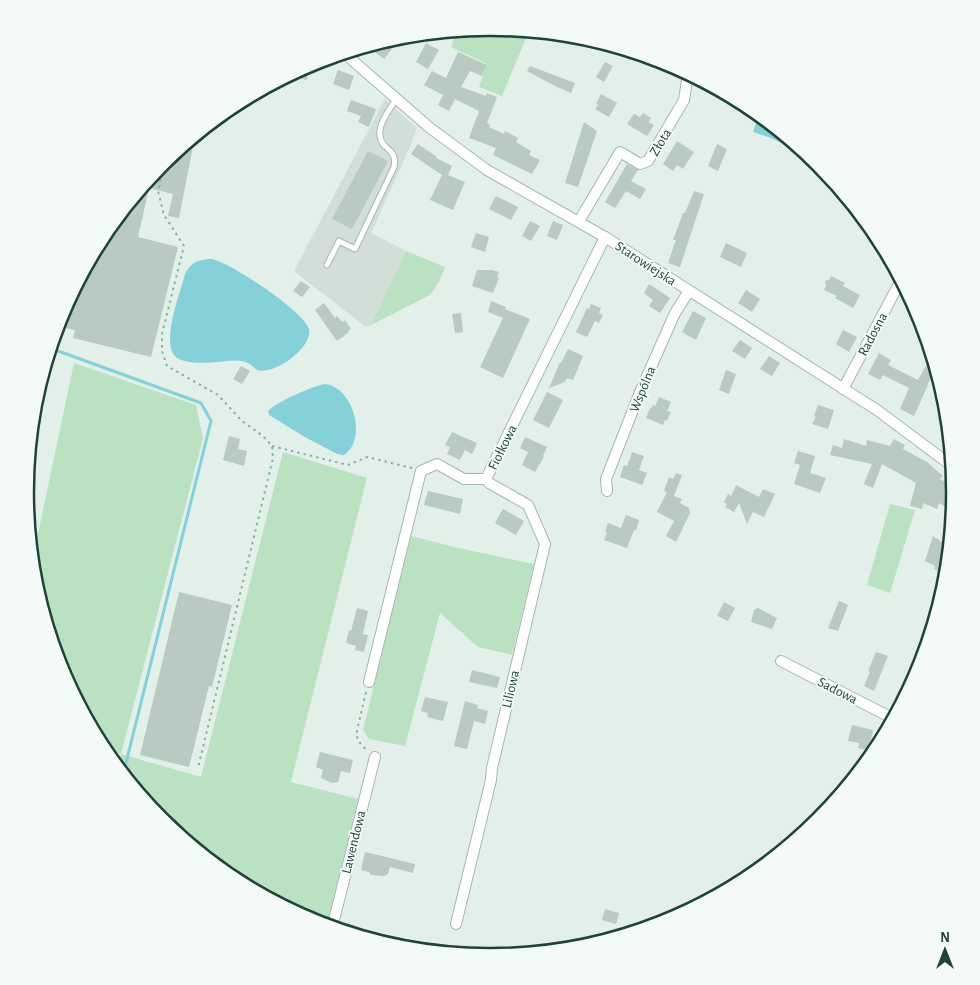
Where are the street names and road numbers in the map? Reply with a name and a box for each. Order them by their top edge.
street label: Złota [647,126,675,158]
street label: Starowiejska [613,239,679,289]
street label: Radosna [856,310,890,358]
street label: Wspólna [627,364,659,414]
street label: Fiołkowa [486,422,520,472]
street label: Liliowa [500,668,522,710]
street label: Sadowa [815,675,860,707]
street label: Lawendowa [339,809,369,875]

